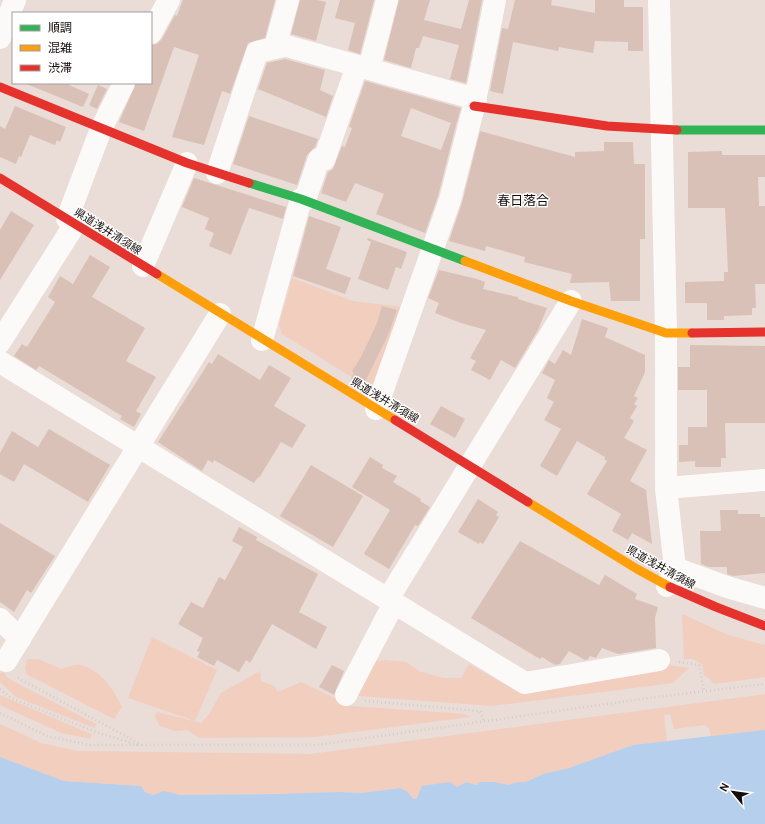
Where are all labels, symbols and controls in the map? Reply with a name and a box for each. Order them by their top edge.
legend [12,12,152,84]
text: 順調 [48,20,72,35]
text: 混雑 [48,40,72,55]
text: 渋滞 [48,60,72,75]
district label: 春日落合 [497,192,549,208]
street label: 県道浅井清須線 [72,205,144,257]
street label: 県道浅井清須線 [348,374,422,426]
street label: 県道浅井清須線 [624,542,698,592]
north arrow [713,772,753,812]
text: N [716,780,732,794]

